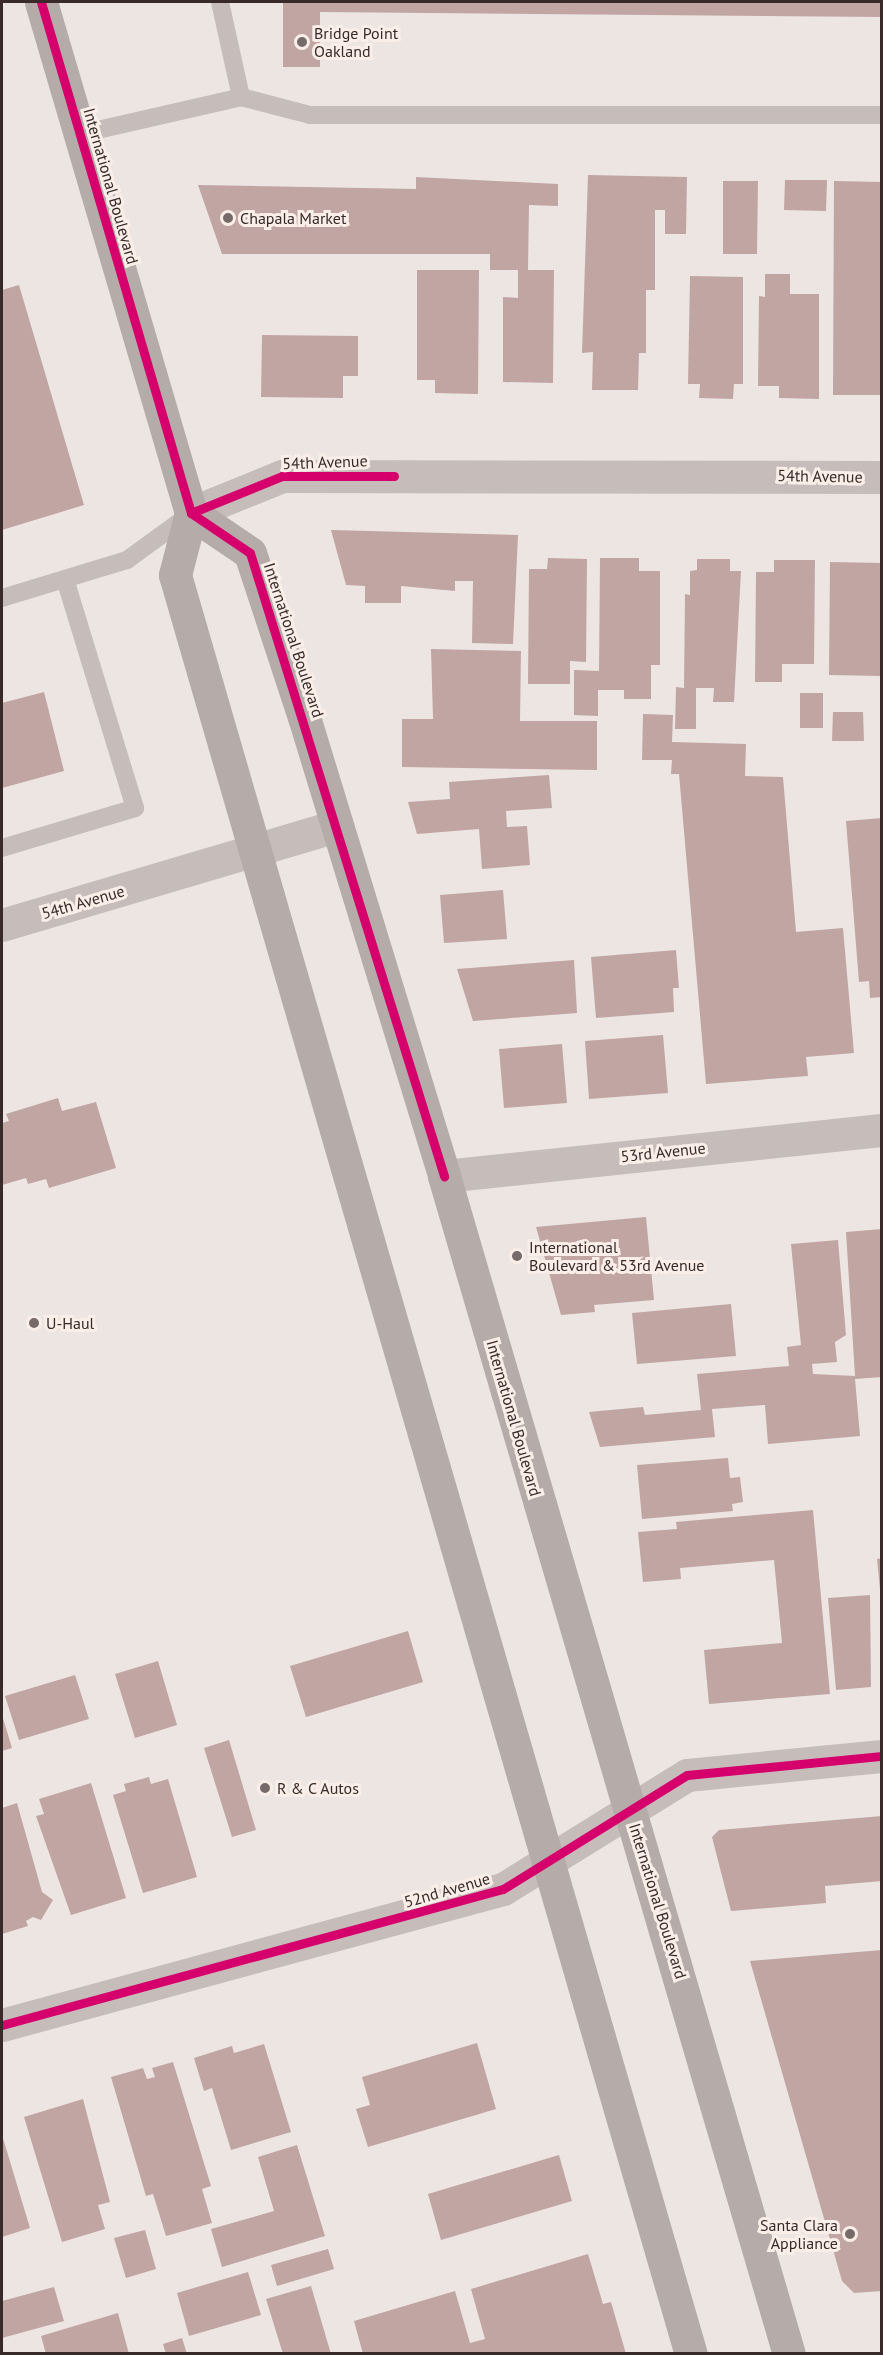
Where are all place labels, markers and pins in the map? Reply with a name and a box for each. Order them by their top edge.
place label: Bridge Point Oakland [314,23,398,61]
marker: Bridge Point Oakland [295,35,309,49]
place label: Chapala Market [240,208,346,228]
marker: Chapala Market [221,211,235,225]
place label: International Boulevard & 53rd Avenue [529,1237,705,1275]
marker: International Boulevard & 53rd Avenue [510,1249,524,1263]
place label: U-Haul [46,1313,94,1333]
marker: U-Haul [27,1316,41,1330]
place label: R & C Autos [277,1778,360,1798]
marker: R & C Autos [258,1781,272,1795]
place label: Santa Clara Appliance [760,2215,838,2253]
marker: Santa Clara Appliance [843,2227,857,2241]

